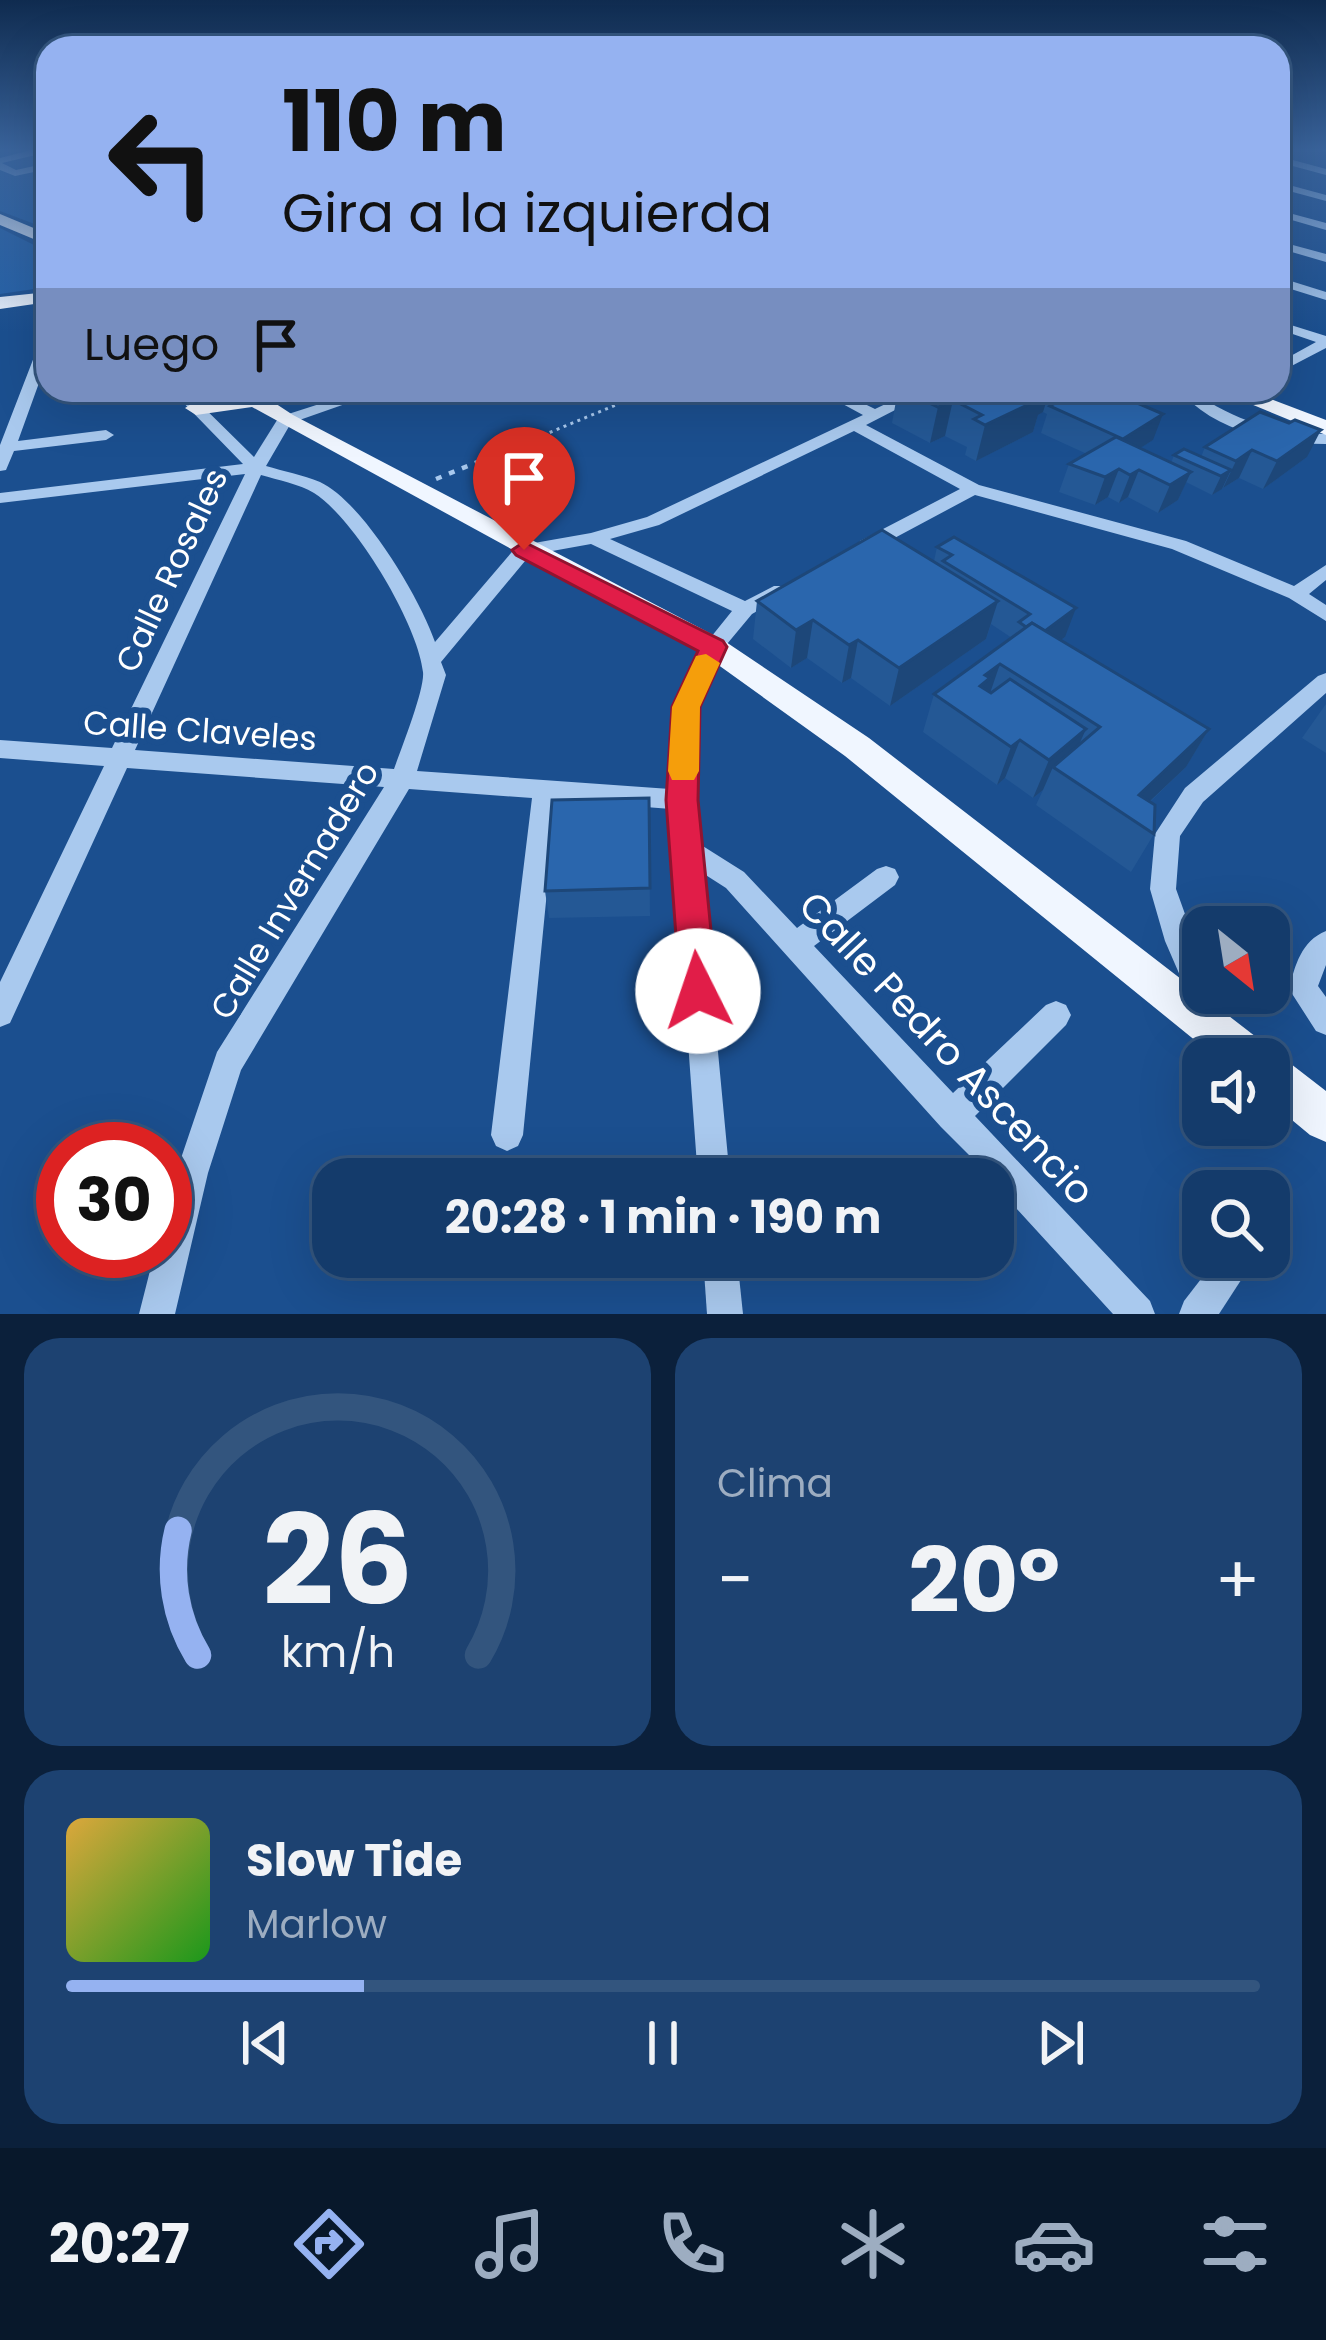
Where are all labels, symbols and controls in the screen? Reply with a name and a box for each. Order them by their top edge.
text: 110 m [282,63,507,180]
icon: left [84,84,240,240]
text: Gira a la izquierda [282,175,772,251]
icon: arrive [243,312,309,378]
text: Luego [84,313,219,376]
pin [473,427,575,550]
icon: arrive [491,445,557,511]
street label: Calle Rosales [104,461,239,680]
street label: Calle Claveles [82,699,318,762]
street label: Calle Invernadero [199,752,390,1028]
street label: Calle Pedro Ascencio [786,879,1107,1217]
north arrow [1182,906,1290,1014]
map controls [1182,906,1290,1278]
position arrow [635,928,761,1054]
button: sound [1182,1038,1290,1146]
speed limit sign: 30 [36,1122,192,1278]
button: search [1182,1170,1290,1278]
text: 20:28 · 1 min · 190 m [445,1186,881,1249]
text: Clima [717,1456,833,1511]
text: 26 [262,1473,413,1648]
text: 20° [908,1517,1060,1644]
text: − [717,1534,753,1626]
text: + [1215,1534,1260,1626]
text: km/h [280,1622,395,1682]
text: Slow Tide [246,1829,462,1892]
text: Marlow [246,1897,387,1952]
icon: previous [232,2010,298,2076]
icon: pause [630,2010,696,2076]
icon: next [1028,2010,1094,2076]
icon: directions [287,2202,371,2286]
icon: music [468,2202,552,2286]
icon: phone [650,2202,734,2286]
icon: climate [831,2202,915,2286]
icon: car [1012,2202,1096,2286]
icon: filters [1193,2202,1277,2286]
text: 20:27 [49,2206,190,2282]

